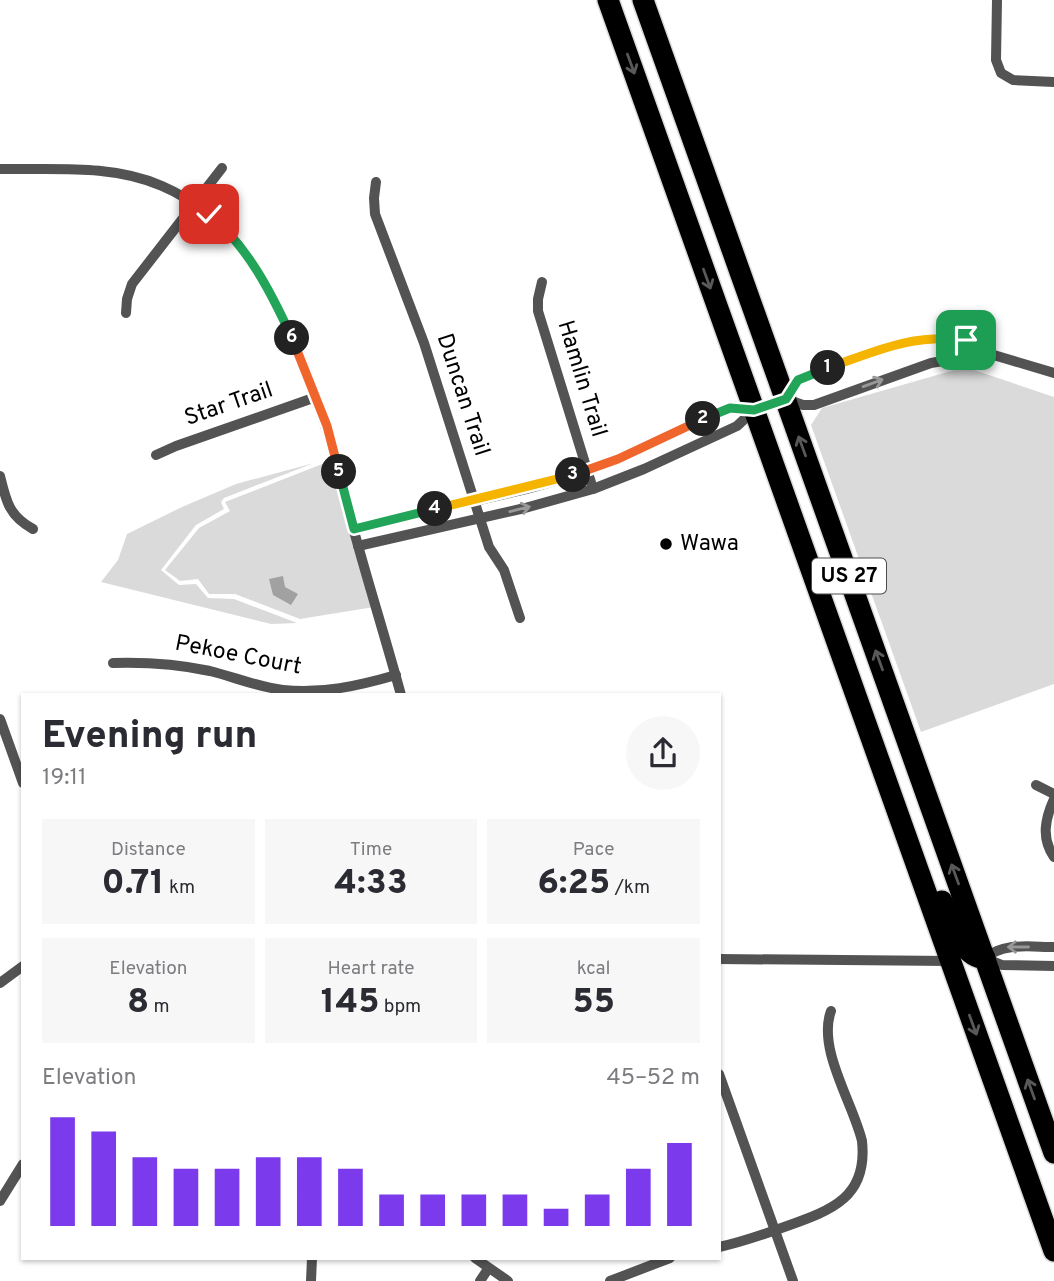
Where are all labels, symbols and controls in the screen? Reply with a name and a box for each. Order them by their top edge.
one-way arrow [626,53,638,75]
pin [179,184,239,244]
icon: check [190,195,228,233]
one-way arrow [702,267,714,289]
pin [936,310,996,370]
street label: Hamlin Trail [550,317,612,441]
pin: 6 [274,320,310,356]
icon: arrive [947,321,985,359]
text: 6 [286,325,297,349]
street label: Duncan Trail [429,330,495,460]
pin: 1 [810,350,846,386]
text: 1 [824,355,831,379]
street label: Star Trail [181,376,277,434]
one-way arrow [862,376,884,389]
pin: 2 [686,402,720,436]
text: 2 [697,406,708,430]
one-way arrow [795,435,807,457]
pin: 5 [322,454,356,490]
pin: 3 [556,458,590,492]
text: 5 [333,459,344,483]
text: 3 [567,462,578,486]
pin: 4 [418,491,452,526]
text: 4 [428,496,441,520]
one-way arrow [508,502,531,515]
place label: Wawa [680,530,739,559]
marker: Wawa [658,536,674,552]
road number: US 27 [812,558,886,594]
street label: Pekoe Court [172,630,304,682]
one-way arrow [871,649,884,671]
text: Evening run [42,713,257,762]
button: share [626,716,700,790]
text: 19:11 [42,764,87,793]
text: Distance [111,838,186,862]
text: Time [350,838,392,862]
text: Pace [573,838,615,862]
text: 0.71 [101,862,164,906]
text: 4:33 [334,862,408,906]
text: 6:25 [537,862,610,906]
one-way arrow [948,864,960,886]
text: km [164,876,195,900]
text: /km [610,876,650,900]
one-way arrow [1006,940,1029,954]
text: Elevation [109,957,187,981]
text: Heart rate [328,957,414,981]
text: kcal [577,957,611,981]
text: 8 [127,981,149,1025]
text: 145 [321,981,379,1025]
text: 55 [572,981,615,1025]
text: m [149,995,170,1019]
text: bpm [379,995,421,1019]
one-way arrow [968,1013,980,1035]
text: Elevation [42,1064,137,1093]
text: 45–52 m [607,1064,700,1093]
one-way arrow [1024,1078,1036,1100]

